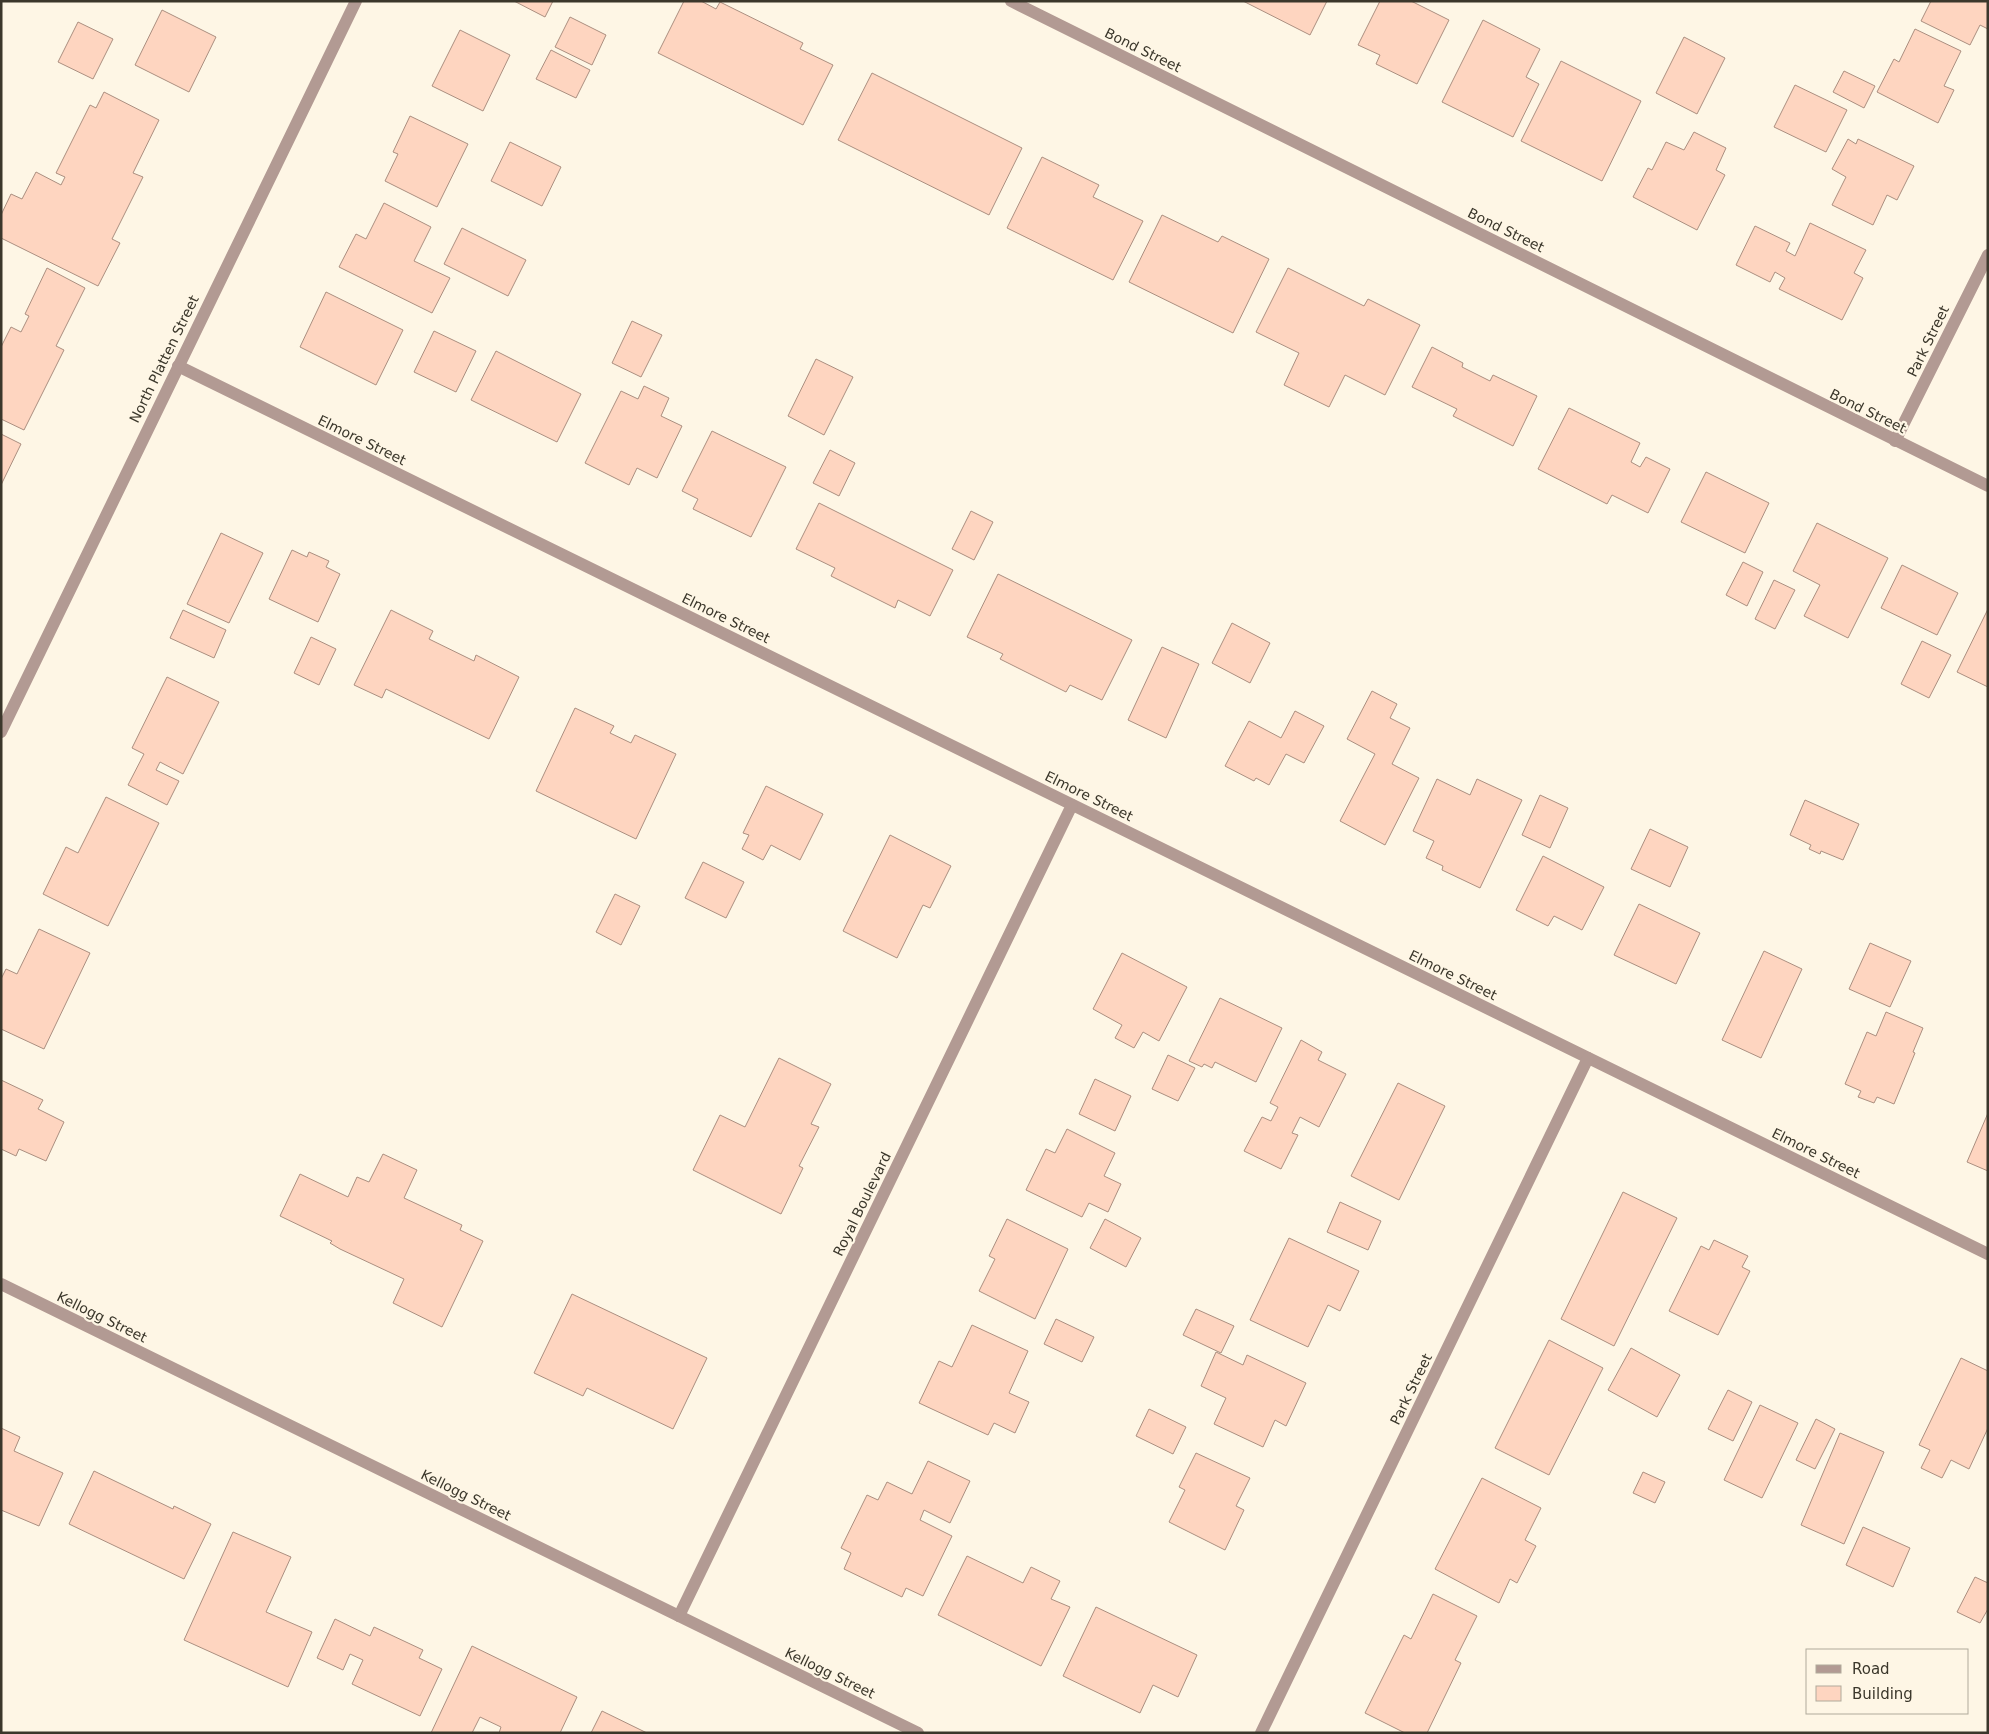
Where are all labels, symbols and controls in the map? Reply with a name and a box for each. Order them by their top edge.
street label: Bond Street [1102,25,1184,76]
street label: Bond Street [1465,205,1547,256]
street label: North Platten Street [126,292,202,425]
street label: Park Street [1904,302,1952,379]
street label: Bond Street [1827,386,1909,437]
street label: Elmore Street [315,412,409,468]
street label: Elmore Street [679,590,773,646]
street label: Elmore Street [1042,768,1136,824]
street label: Elmore Street [1406,947,1500,1003]
street label: Elmore Street [1769,1125,1863,1181]
street label: Royal Boulevard [830,1149,894,1259]
street label: Kellogg Street [54,1288,150,1346]
street label: Park Street [1387,1350,1435,1427]
street label: Kellogg Street [418,1466,514,1524]
street label: Kellogg Street [782,1644,878,1702]
legend [1806,1649,1969,1714]
text: Road [1852,1660,1890,1678]
text: Building [1852,1685,1913,1703]

